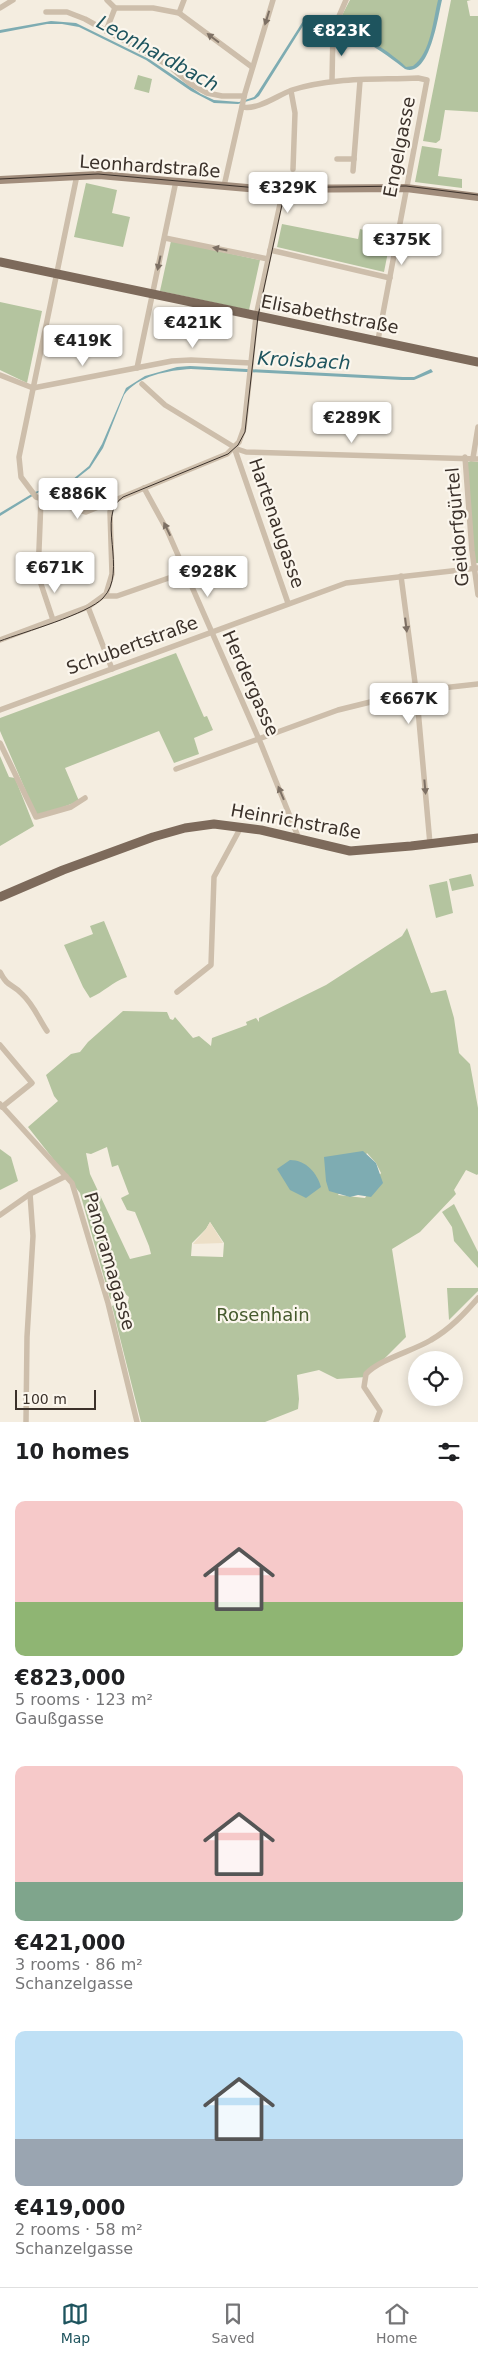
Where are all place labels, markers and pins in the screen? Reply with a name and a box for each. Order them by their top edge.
pin: €823K [307,15,377,57]
pin: €329K [253,172,323,214]
pin: €375K [367,224,437,266]
pin: €421K [158,306,228,349]
pin: €419K [48,324,118,367]
pin: €289K [317,402,387,444]
pin: €886K [43,478,113,520]
pin: €671K [20,552,90,594]
pin: €928K [173,556,243,598]
pin: €667K [374,682,444,725]

